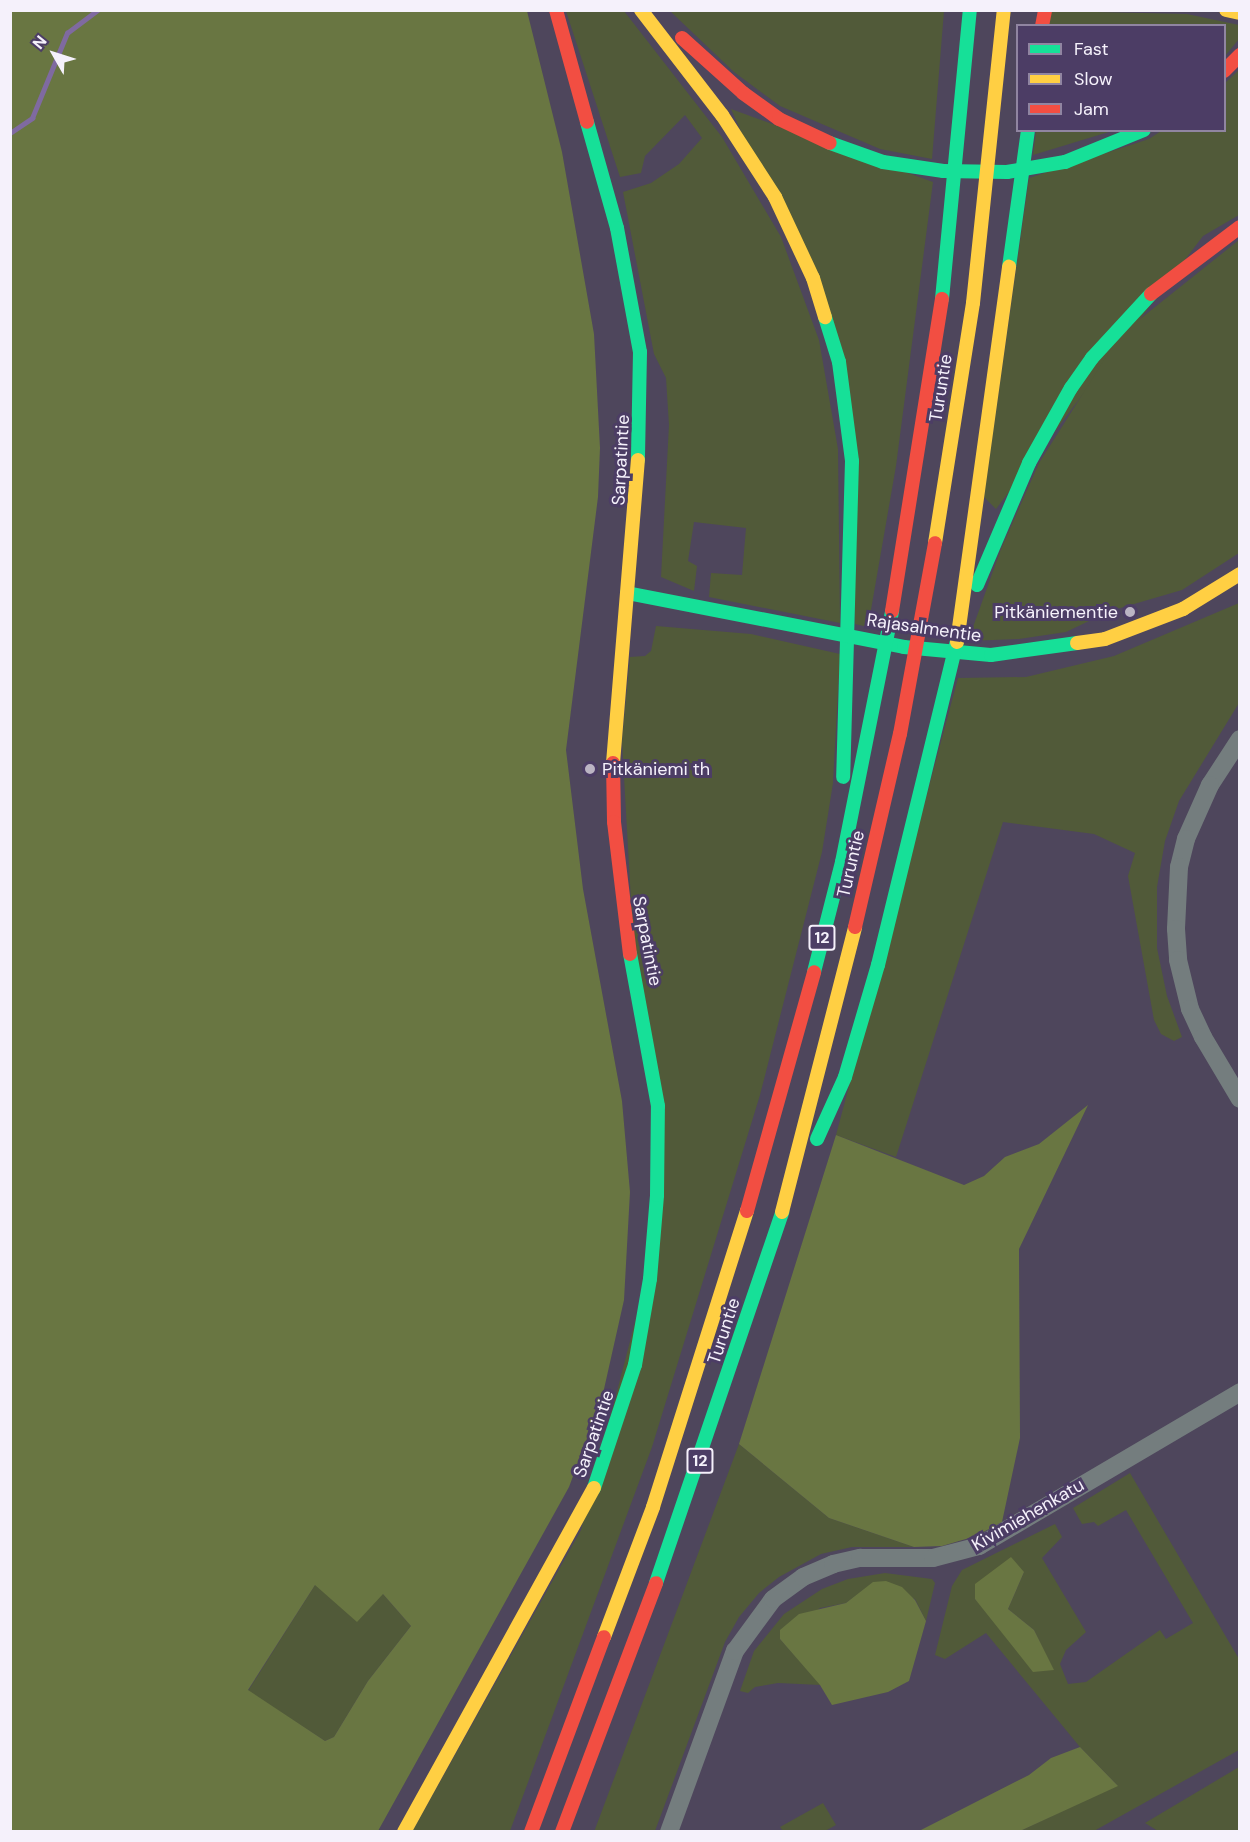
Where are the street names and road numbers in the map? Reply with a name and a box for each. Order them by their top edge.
street label: Turuntie [925,353,957,423]
street label: Sarpatintie [608,414,634,506]
street label: Rajasalmentie [865,609,983,647]
street label: Turuntie [833,828,869,900]
street label: Sarpatintie [628,894,666,988]
road number: 12 [807,925,837,951]
street label: Turuntie [703,1295,745,1367]
street label: Sarpatintie [569,1387,619,1481]
road number: 12 [685,1448,715,1474]
street label: Kivimiehenkatu [968,1474,1088,1556]

